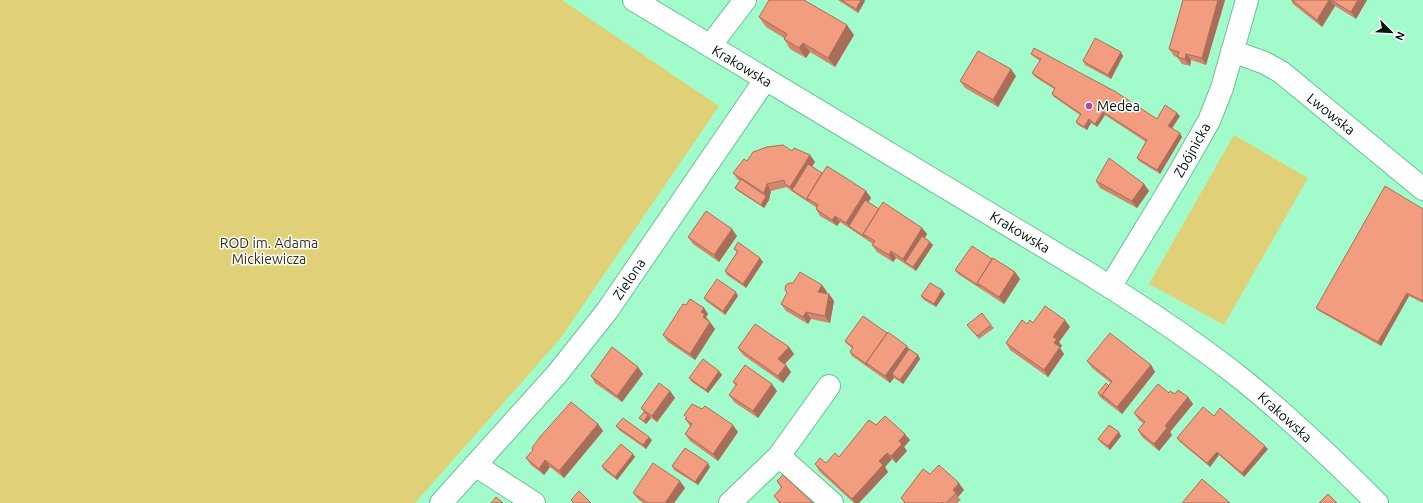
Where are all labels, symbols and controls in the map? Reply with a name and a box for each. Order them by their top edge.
north arrow [1371,12,1411,52]
text: N [1393,30,1407,42]
street label: Krakowska [709,42,775,90]
street label: Lwowska [1304,90,1358,138]
place label: Medea [1097,98,1140,114]
marker: Medea [1084,101,1094,111]
street label: Zbójnicka [1170,120,1214,180]
street label: Krakowska [987,208,1053,256]
park label: ROD im. Adama Mickiewicza [220,235,318,267]
street label: Zielona [609,255,649,303]
street label: Krakowska [1255,389,1315,445]

